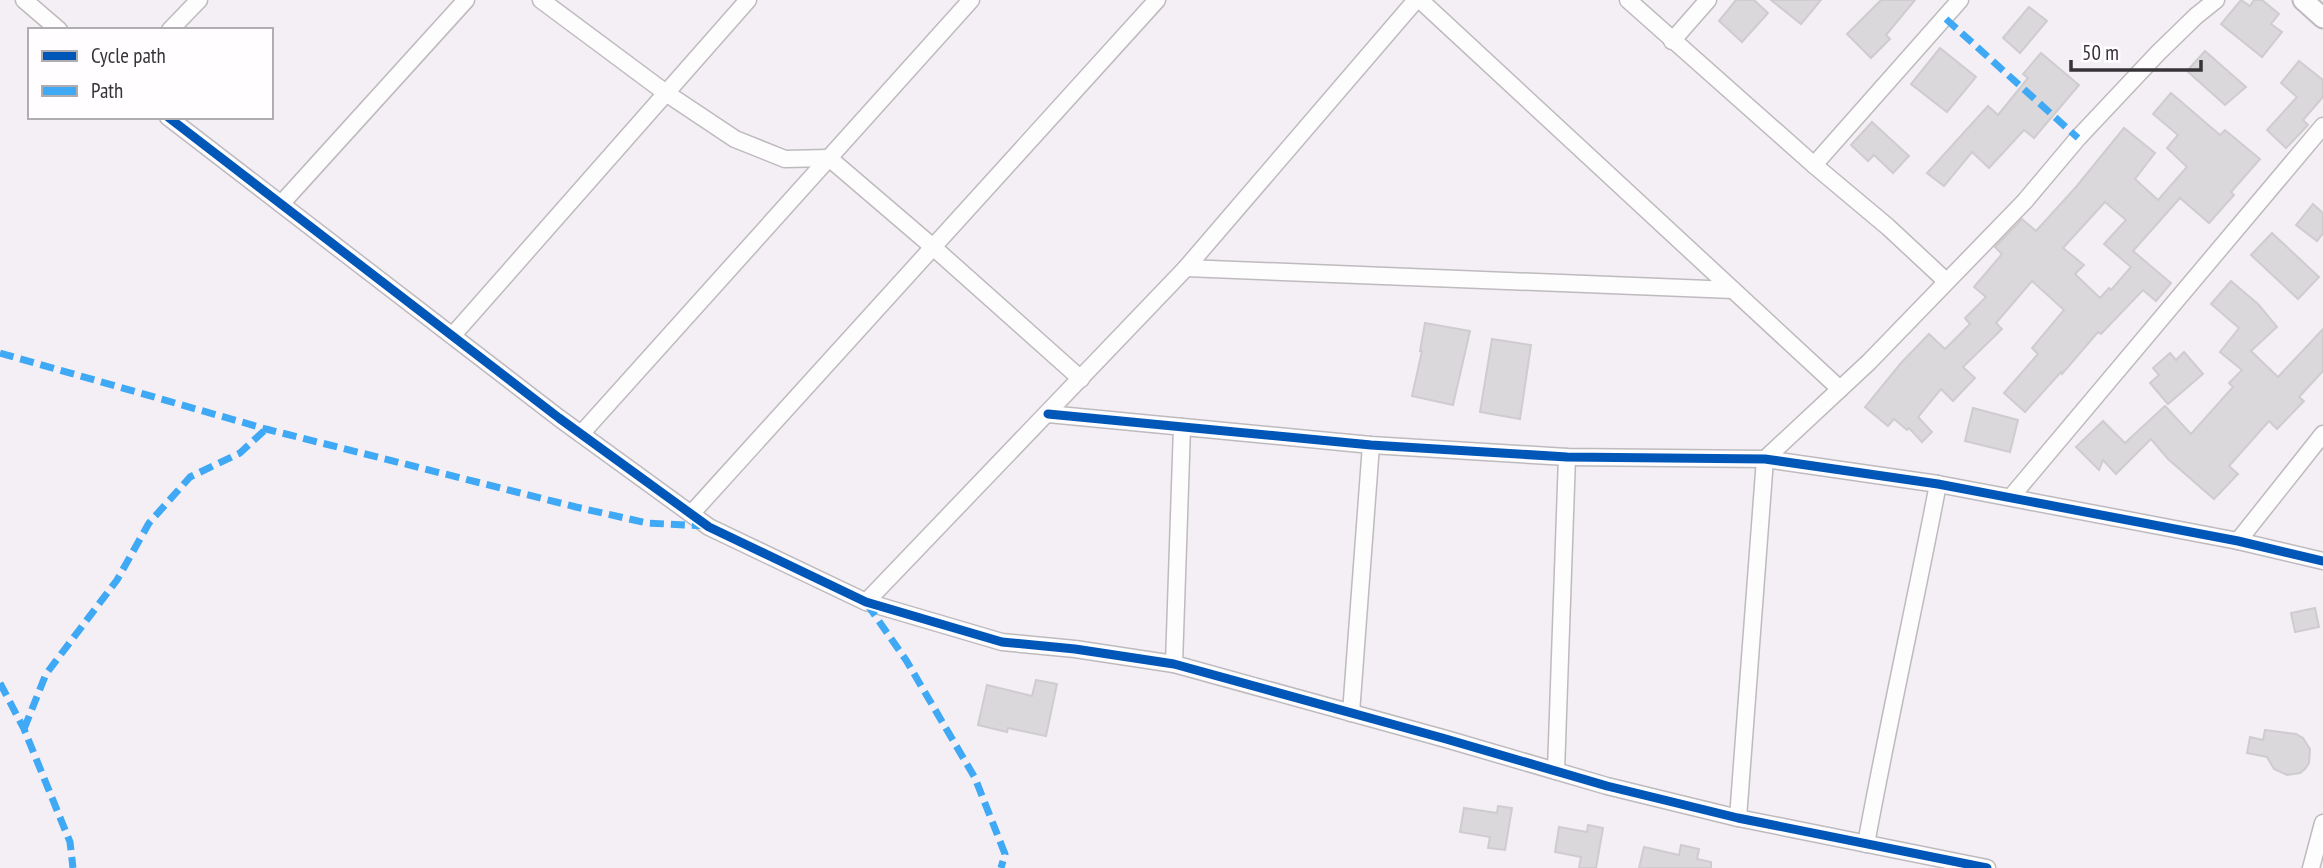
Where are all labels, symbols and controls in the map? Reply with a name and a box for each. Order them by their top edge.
legend [28,28,273,119]
scale bar [2071,28,2200,72]
text: 50 m [2082,39,2119,66]
text: Cycle path [91,42,166,69]
text: Path [91,77,123,104]

